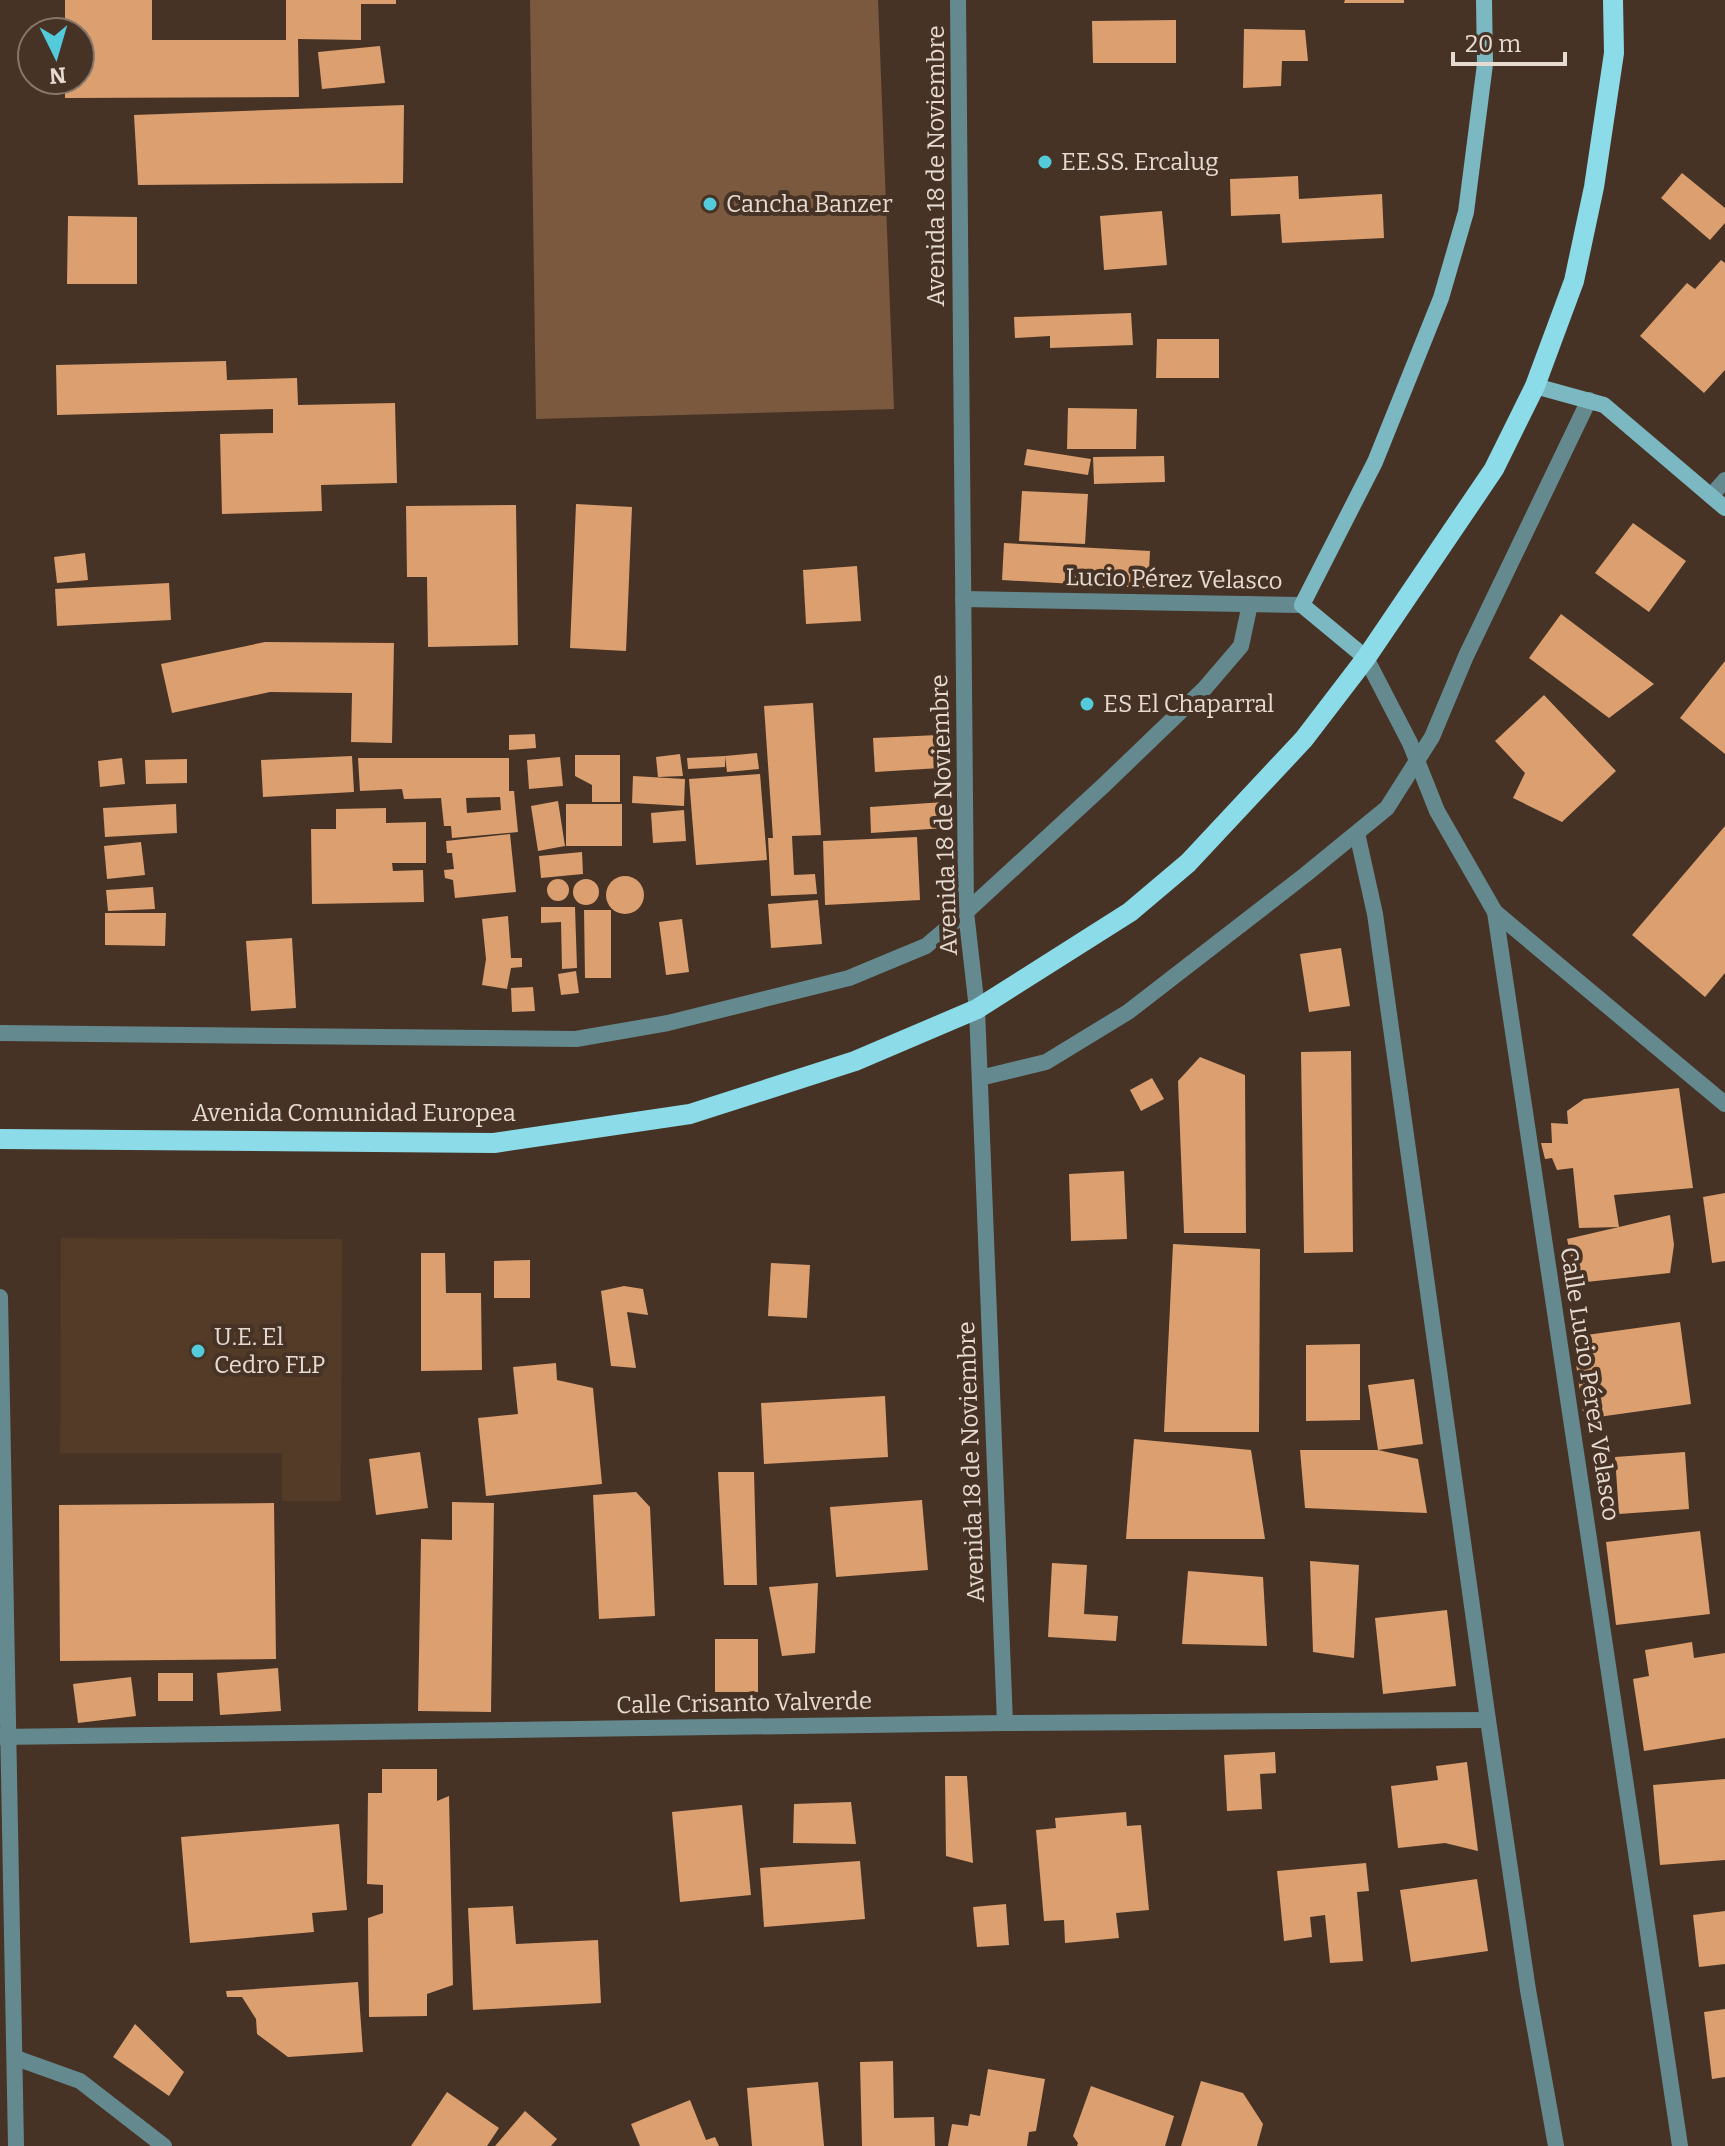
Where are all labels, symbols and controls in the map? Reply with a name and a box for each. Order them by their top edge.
north arrow [16,16,96,96]
scale bar [1453,16,1565,66]
street label: Avenida 18 de Noviembre [922,25,950,307]
text: 20 m [1465,30,1521,58]
text: N [48,61,67,90]
place label: EE.SS. Ercalug [1061,148,1219,176]
marker: EE.SS. Ercalug [1036,153,1054,171]
place label: Cancha Banzer [726,190,893,218]
marker: Cancha Banzer [701,195,719,213]
street label: Lucio Pérez Velasco [1065,563,1283,595]
street label: Avenida 18 de Noviembre [925,674,963,956]
place label: ES El Chaparral [1103,690,1274,718]
marker: ES El Chaparral [1078,695,1096,713]
street label: Avenida Comunidad Europea [192,1099,516,1127]
street label: Calle Lucio Pérez Velasco [1555,1245,1625,1523]
street label: Avenida 18 de Noviembre [952,1321,990,1603]
place label: U.E. El Cedro FLP [214,1323,325,1379]
marker: U.E. El Cedro FLP [189,1342,207,1360]
street label: Calle Crisanto Valverde [616,1687,872,1719]

